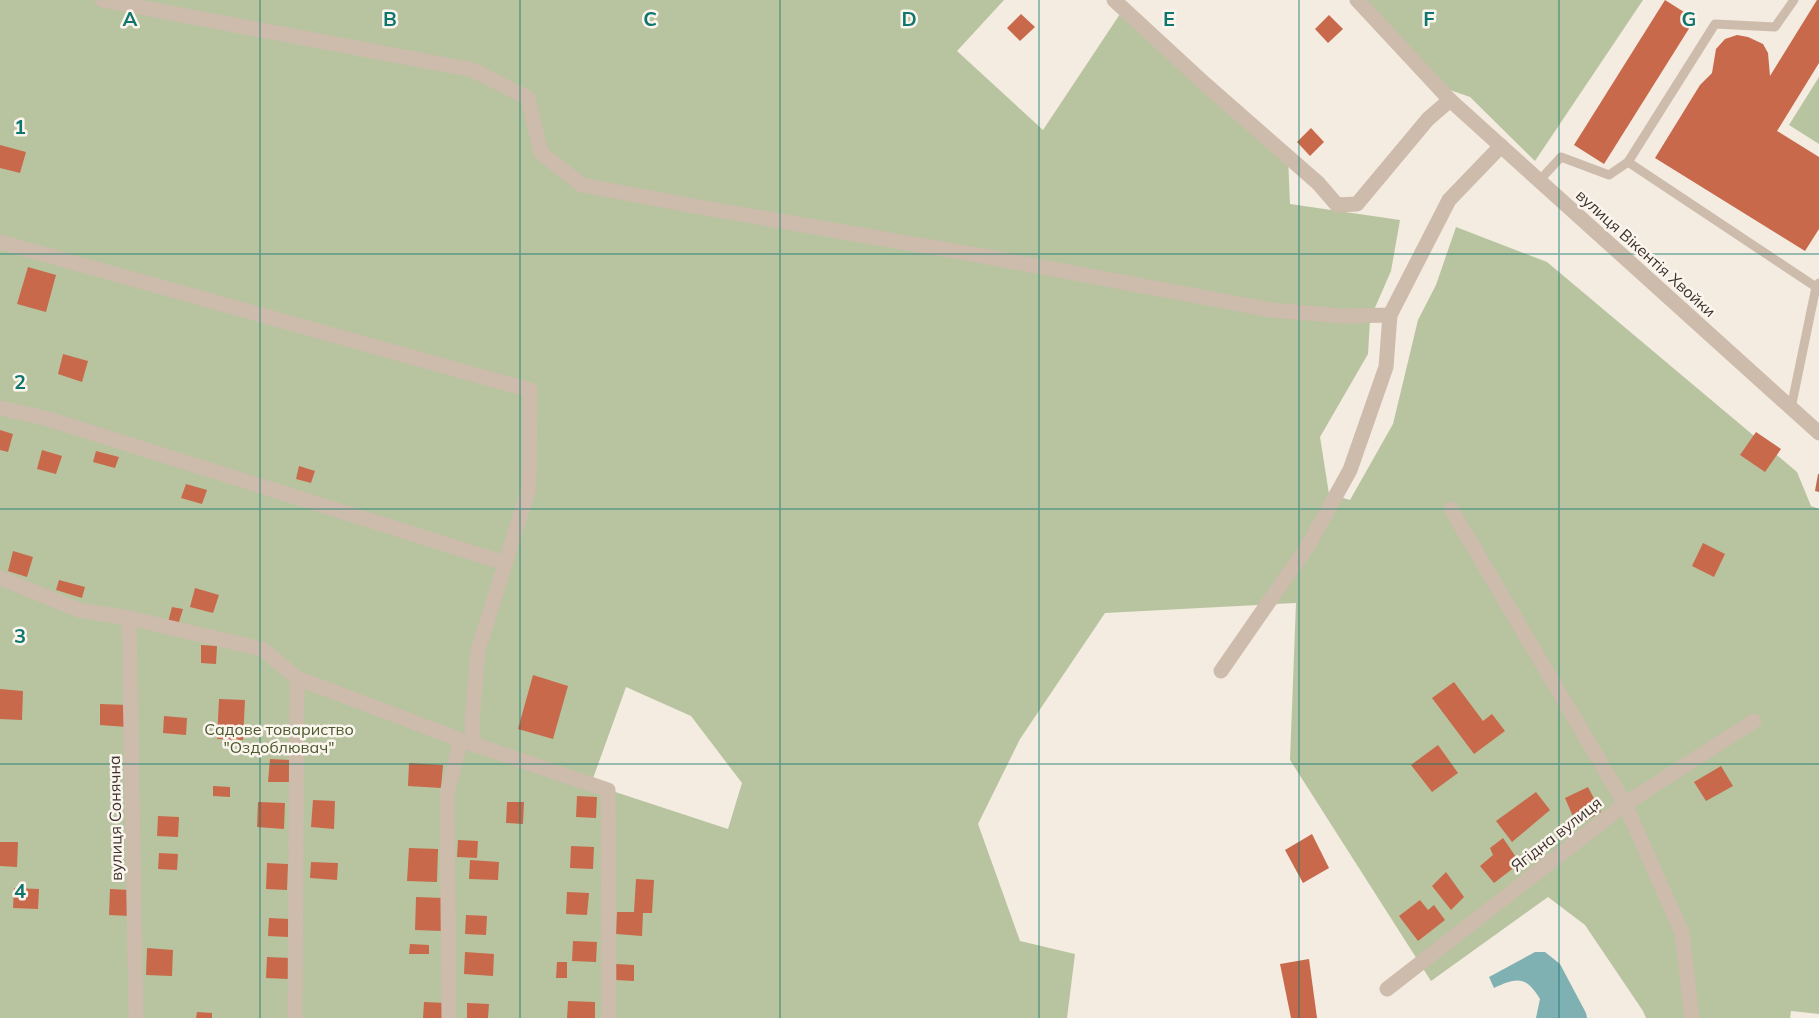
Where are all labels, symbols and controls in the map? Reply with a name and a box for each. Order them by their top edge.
text: A [123,6,138,31]
text: B [383,6,397,31]
text: C [643,6,657,31]
text: D [901,6,917,31]
text: E [1163,6,1175,31]
text: F [1423,6,1435,31]
text: G [1682,6,1696,31]
text: 1 [14,114,26,139]
street label: вулиця Вікентія Хвойки [1572,185,1720,321]
text: 2 [14,369,26,394]
text: 3 [14,623,26,648]
park label: Садове товариство "Оздоблювач" [204,719,354,757]
street label: вулиця Сонячна [104,755,126,881]
street label: Ягідна вулиця [1507,792,1605,876]
text: 4 [14,878,26,903]

